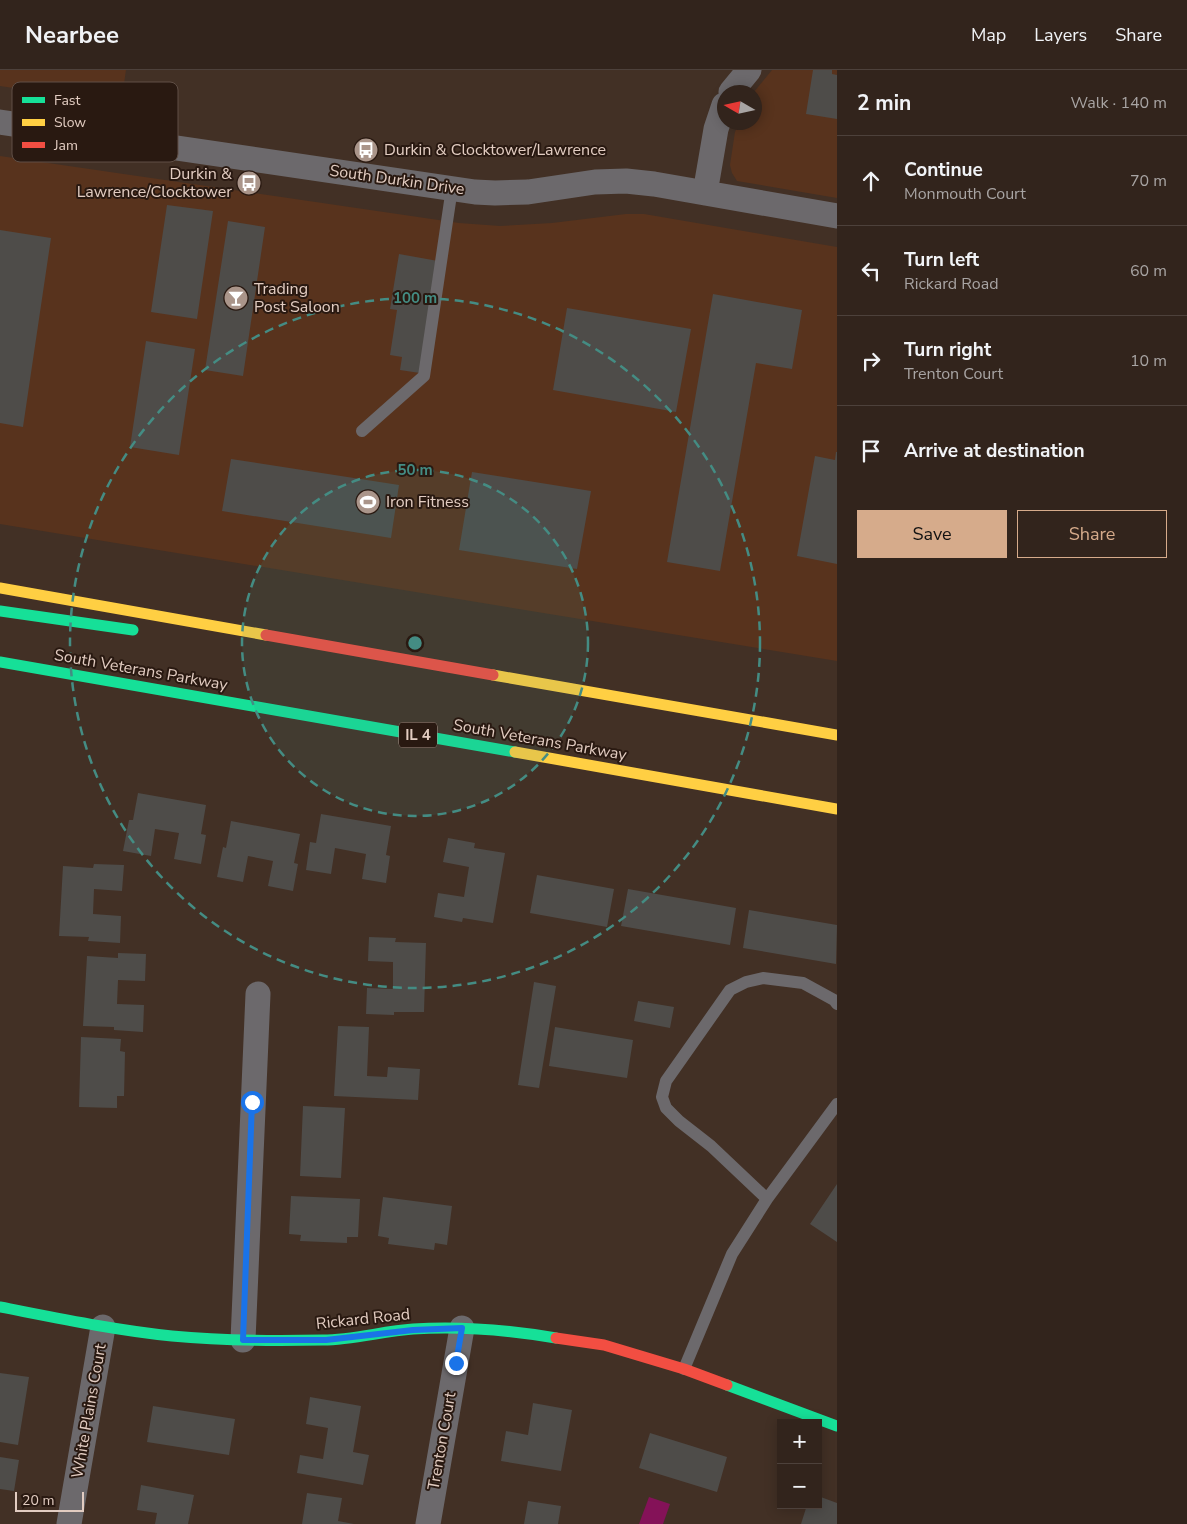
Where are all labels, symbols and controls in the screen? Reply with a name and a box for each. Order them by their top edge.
text: Nearbee [25,19,119,51]
text: Map [971,23,1006,47]
text: Layers [1034,23,1087,47]
text: Share [1115,23,1162,47]
legend [12,82,178,162]
north arrow [717,85,762,130]
text: 2 min [857,89,911,117]
text: Fast [54,91,80,110]
text: Walk · 140 m [1071,92,1167,114]
text: Slow [54,113,86,132]
text: Jam [53,136,78,155]
bus stop icon: Durkin & Clocktower/Lawrence [353,137,379,163]
place label: Durkin & Clocktower/Lawrence [384,139,606,161]
text: Continue [904,157,983,183]
street label: South Durkin Drive [328,160,466,200]
place label: Durkin & Lawrence/Clocktower [77,163,232,203]
icon: ahead [857,167,885,195]
bus stop icon: Durkin & Lawrence/Clocktower [236,170,262,196]
text: 70 m [1130,170,1167,192]
text: Monmouth Court [904,183,1026,205]
text: Turn left [904,247,979,273]
icon: left [857,257,885,285]
text: 60 m [1130,260,1167,282]
text: Rickard Road [904,273,999,295]
place label: Trading Post Saloon [254,278,340,318]
bar icon: Trading Post Saloon [223,285,249,311]
text: 100 m [393,288,437,308]
text: Turn right [904,337,991,363]
icon: right [857,347,885,375]
text: 10 m [1130,350,1167,372]
text: Trenton Court [904,363,1003,385]
icon: arrive [857,437,885,465]
text: Arrive at destination [904,438,1085,464]
text: 50 m [397,460,433,480]
sports icon: Iron Fitness [355,489,381,515]
place label: Iron Fitness [386,491,469,513]
button: Save [857,510,1007,558]
button: Share [1017,510,1167,558]
centre of rings [406,634,424,652]
street label: South Veterans Parkway [53,644,230,696]
street label: South Veterans Parkway [452,714,629,766]
road number: IL 4 [399,722,437,748]
route start [241,1091,264,1114]
street label: Rickard Road [315,1303,411,1335]
street label: White Plains Court [66,1342,112,1480]
route end [445,1352,468,1375]
street label: Trenton Court [423,1390,462,1492]
map controls [777,1419,822,1509]
button: + [777,1419,822,1464]
button: − [777,1464,822,1509]
scale bar [15,1489,84,1512]
text: 20 m [22,1491,54,1510]

